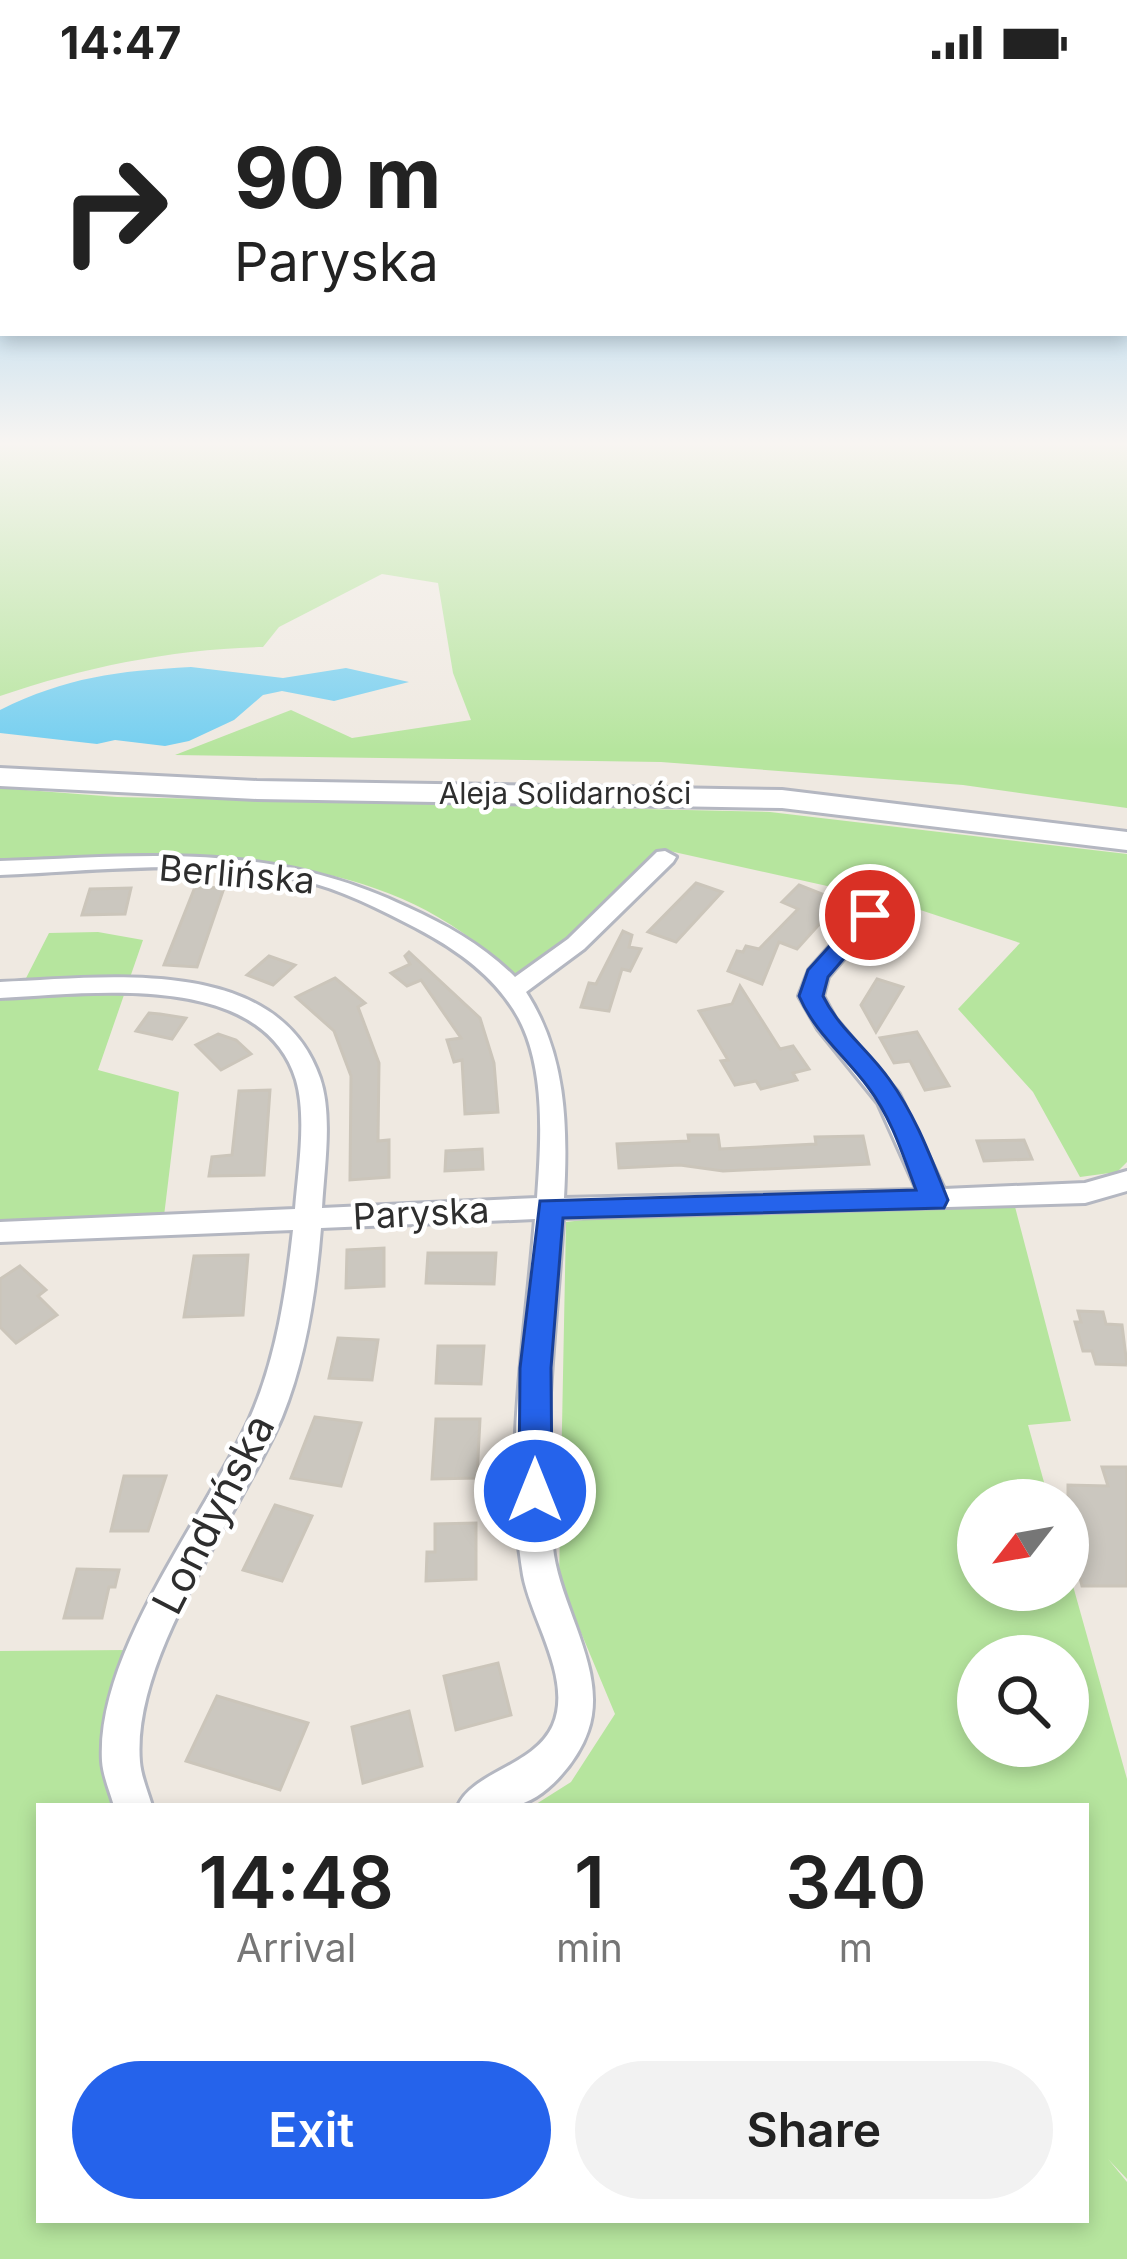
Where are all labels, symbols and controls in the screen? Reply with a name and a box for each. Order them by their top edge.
text: 14:47 [60,15,181,70]
text: 90 m [234,127,442,228]
icon: right [36,132,192,288]
text: Paryska [234,229,439,294]
street label: Aleja Solidarności [439,775,691,811]
street label: Berlińska [157,845,317,903]
pin [819,864,921,966]
icon: arrive [837,882,903,948]
street label: Paryska [352,1187,490,1239]
street label: Londyńska [141,1406,285,1622]
position arrow [472,1428,598,1554]
north arrow [957,1479,1089,1611]
map controls [957,1479,1089,1767]
button: search [957,1635,1089,1767]
text: 14:48 [198,1838,394,1925]
text: 1 [574,1838,605,1925]
text: 340 [785,1838,927,1925]
text: Arrival [236,1924,356,1971]
text: min [556,1924,623,1971]
text: m [839,1924,873,1971]
button: Exit [72,2061,551,2199]
button: Share [575,2061,1053,2199]

